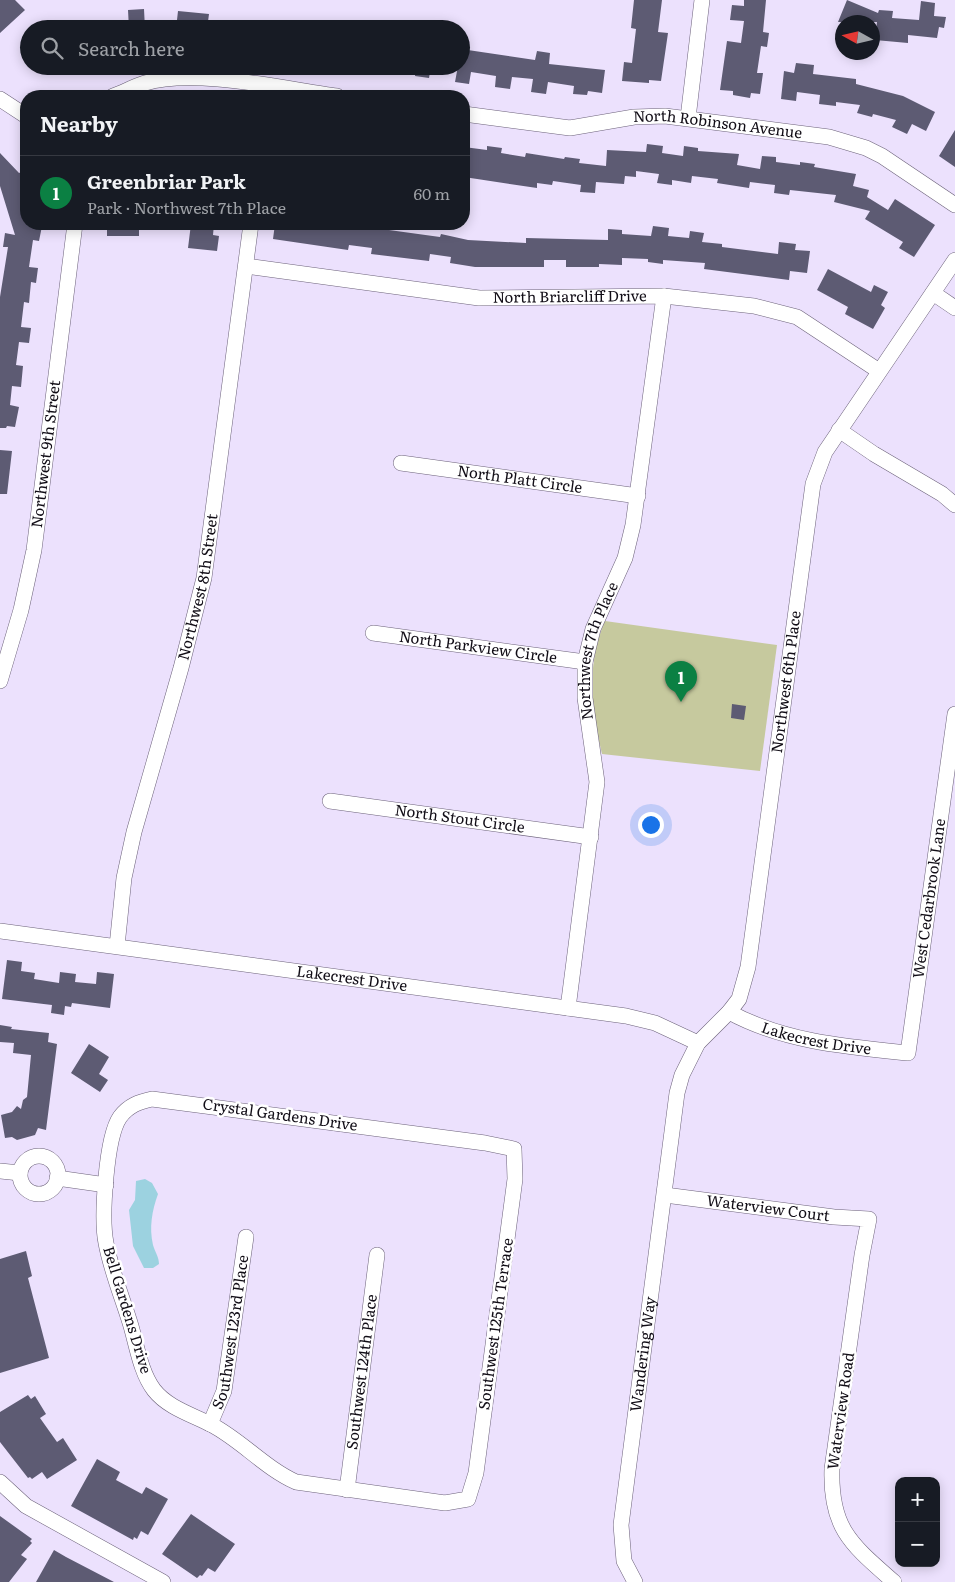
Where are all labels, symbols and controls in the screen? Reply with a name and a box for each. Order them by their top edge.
north arrow [835,15,880,60]
search box [20,20,470,75]
icon: search [38,34,66,62]
text: Search here [78,34,185,62]
street label: North Robinson Avenue [633,103,804,144]
text: Nearby [40,107,118,138]
text: Greenbriar Park [87,167,246,195]
text: 1 [53,181,59,205]
text: 60 m [413,181,450,205]
text: Park · Northwest 7th Place [87,195,286,219]
street label: North Briarcliff Drive [493,283,647,308]
street label: Northwest 9th Street [24,379,65,529]
street label: North Platt Circle [456,458,584,498]
street label: Northwest 8th Street [170,512,222,662]
street label: Northwest 7th Place [572,577,623,722]
street label: Northwest 6th Place [764,609,806,754]
street label: North Parkview Circle [398,624,559,668]
pin: 1 [665,661,697,702]
street label: North Stout Circle [394,797,527,838]
your location [638,812,664,838]
street label: West Cedarbrook Lane [905,817,950,980]
street label: Lakecrest Drive [295,958,409,996]
street label: Lakecrest Drive [759,1015,873,1059]
street label: Crystal Gardens Drive [201,1091,359,1136]
street label: Waterview Court [705,1188,831,1226]
street label: Southwest 125th Terrace [471,1236,518,1411]
street label: Bell Gardens Drive [98,1243,159,1376]
street label: Southwest 123rd Place [205,1253,253,1412]
street label: Southwest 124th Place [339,1292,382,1451]
street label: Wandering Way [623,1295,661,1413]
street label: Waterview Road [820,1351,859,1471]
map controls [895,1477,940,1567]
button: + [895,1477,940,1522]
button: − [895,1522,940,1567]

